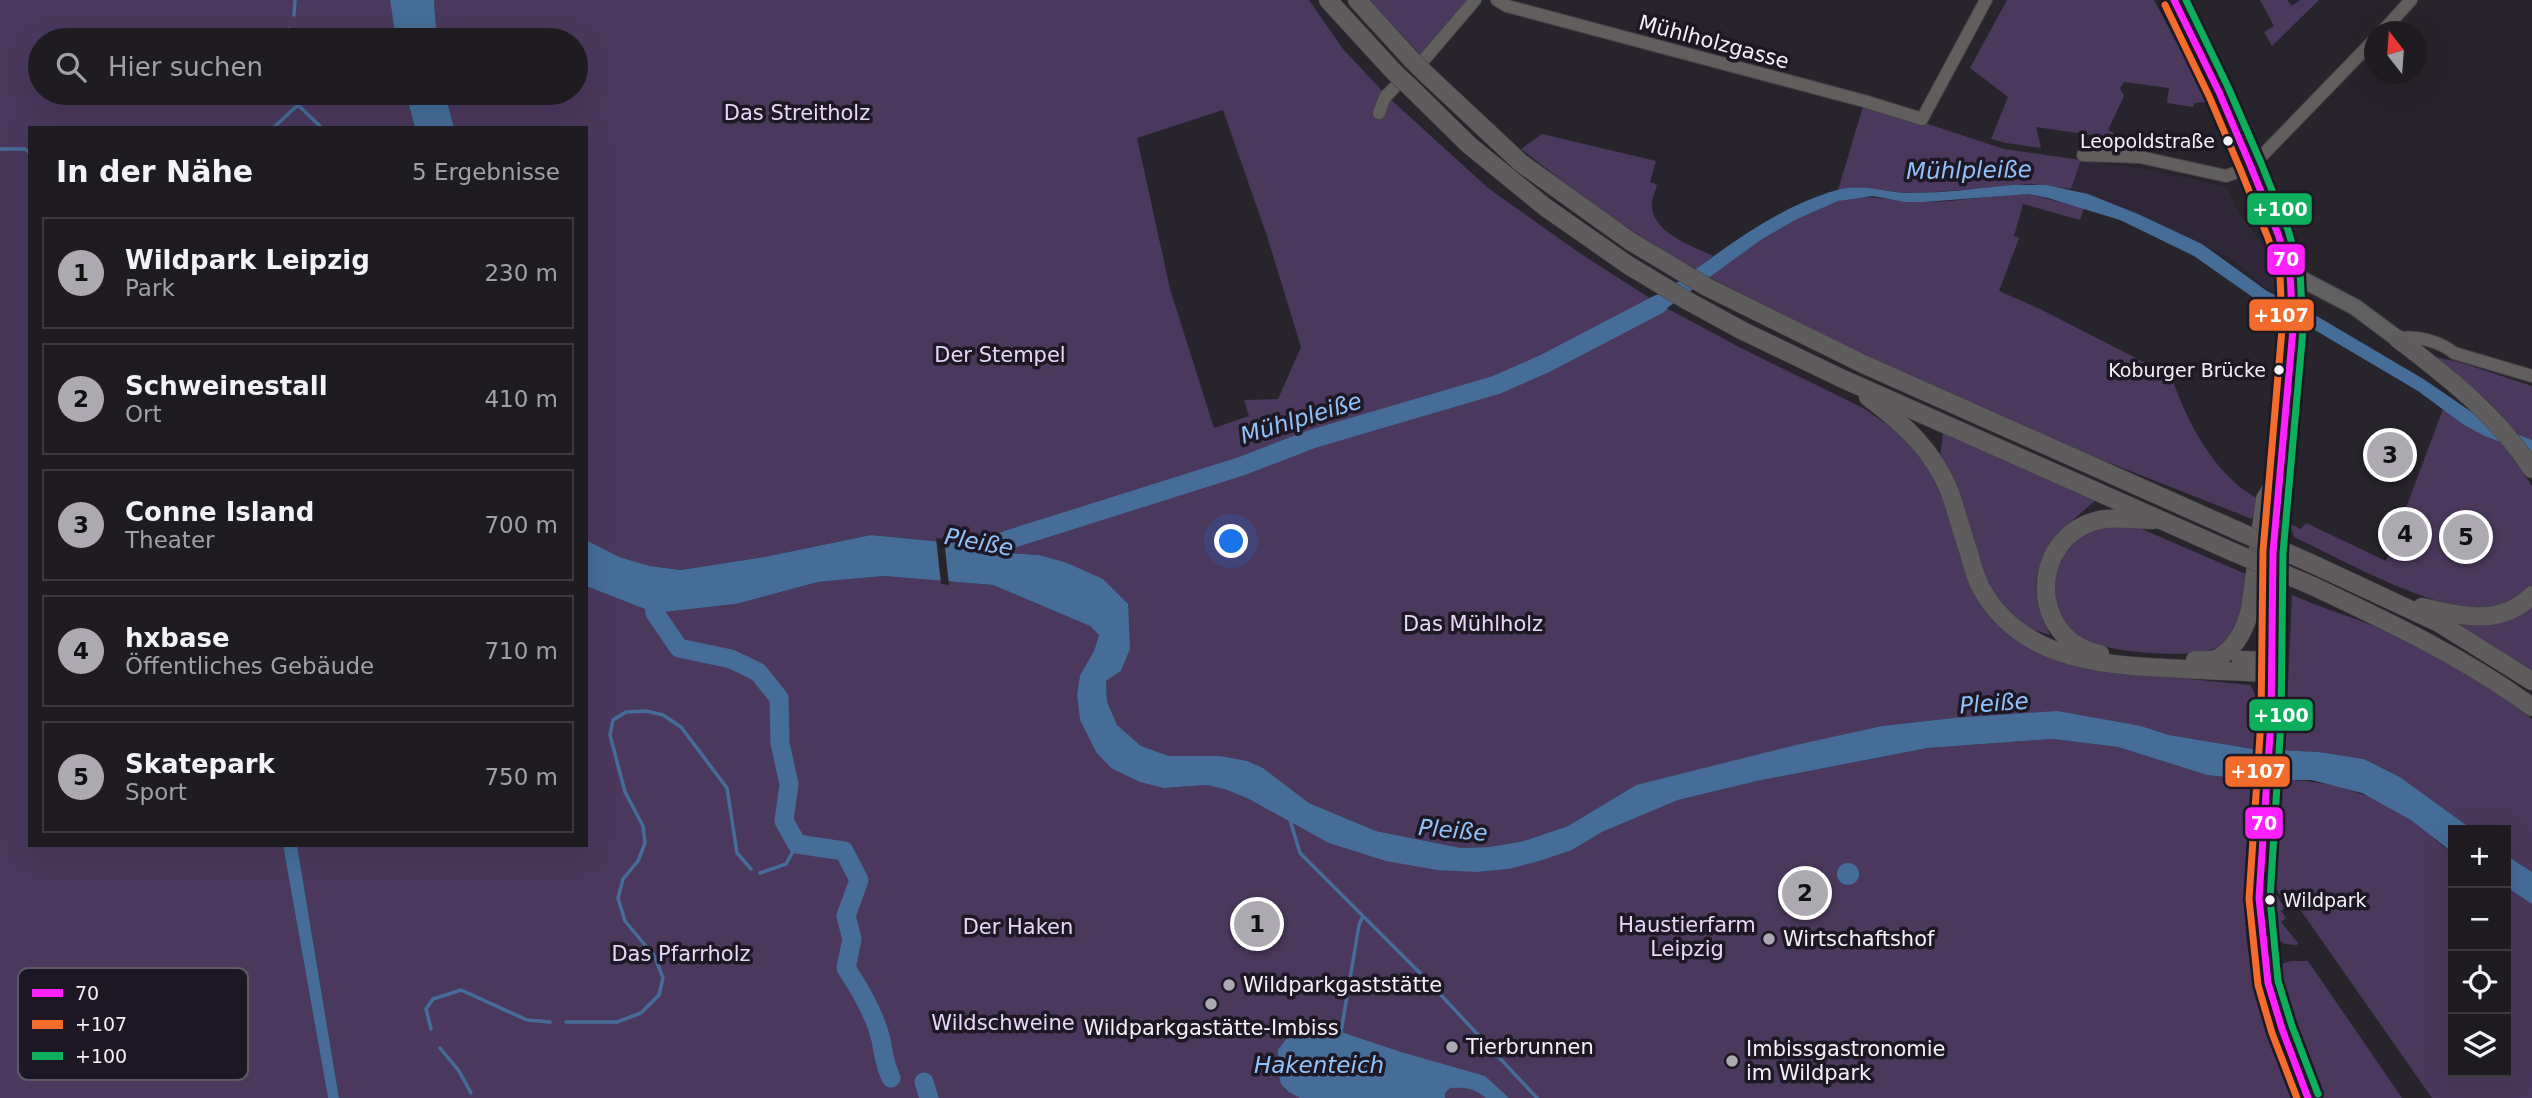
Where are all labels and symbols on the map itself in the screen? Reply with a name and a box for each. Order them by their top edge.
street label: Mühlholzgasse [1636,10,1792,74]
north arrow [2364,21,2427,84]
park label: Das Streitholz [724,101,870,125]
place label: Leopoldstraße [2080,130,2215,152]
marker: Leopoldstraße [2221,134,2235,148]
water label: Mühlpleiße [1906,156,2032,184]
line badge: +100 [2246,192,2313,226]
text: +100 [2252,198,2308,220]
line badge: 70 [2266,243,2306,276]
text: 70 [2273,248,2299,270]
line badge: +107 [2248,298,2315,332]
text: +107 [2253,304,2309,326]
park label: Der Stempel [934,343,1066,367]
place label: Koburger Brücke [2108,359,2266,381]
marker: Koburger Brücke [2272,363,2286,377]
water label: Mühlpleiße [1237,387,1365,449]
pin: 3 [2367,429,2413,481]
pin: 4 [2382,508,2428,560]
pin: 5 [2443,511,2489,563]
water label: Pleiße [943,523,1015,561]
your location [1214,524,1248,558]
park label: Das Mühlholz [1403,612,1543,636]
water label: Pleiße [1958,688,2030,718]
line badge: +100 [2248,698,2314,732]
text: +100 [2253,704,2309,726]
line badge: +107 [2224,755,2291,788]
text: +107 [2230,760,2286,782]
line badge: 70 [2244,806,2284,840]
text: 70 [2251,812,2277,834]
water label: Pleiße [1417,814,1489,846]
pin: 2 [1782,867,1828,919]
place label: Wildpark [2283,889,2367,911]
marker: Wildpark [2263,893,2277,907]
pin: 1 [1234,898,1280,950]
park label: Haustierfarm Leipzig [1618,913,1756,961]
park label: Der Haken [963,915,1073,939]
place label: Wirtschaftshof [1783,927,1935,951]
marker: Wirtschaftshof [1761,931,1777,947]
park label: Das Pfarrholz [611,942,751,966]
legend [18,968,248,1080]
place label: Wildparkgaststätte [1243,973,1442,997]
marker: Wildparkgaststätte [1221,977,1237,993]
text: 70 [75,982,99,1004]
marker: Wildparkgastätte-Imbiss [1203,996,1219,1012]
park label: Wildschweine [931,1011,1075,1035]
text: +107 [75,1013,127,1035]
place label: Wildparkgastätte-Imbiss [1083,1016,1339,1040]
place label: Tierbrunnen [1465,1035,1594,1059]
place label: Imbissgastronomie im Wildpark [1746,1037,1945,1085]
marker: Tierbrunnen [1444,1039,1460,1055]
text: +100 [75,1045,127,1067]
water label: Hakenteich [1254,1052,1384,1078]
marker: Imbissgastronomie im Wildpark [1724,1053,1740,1069]

